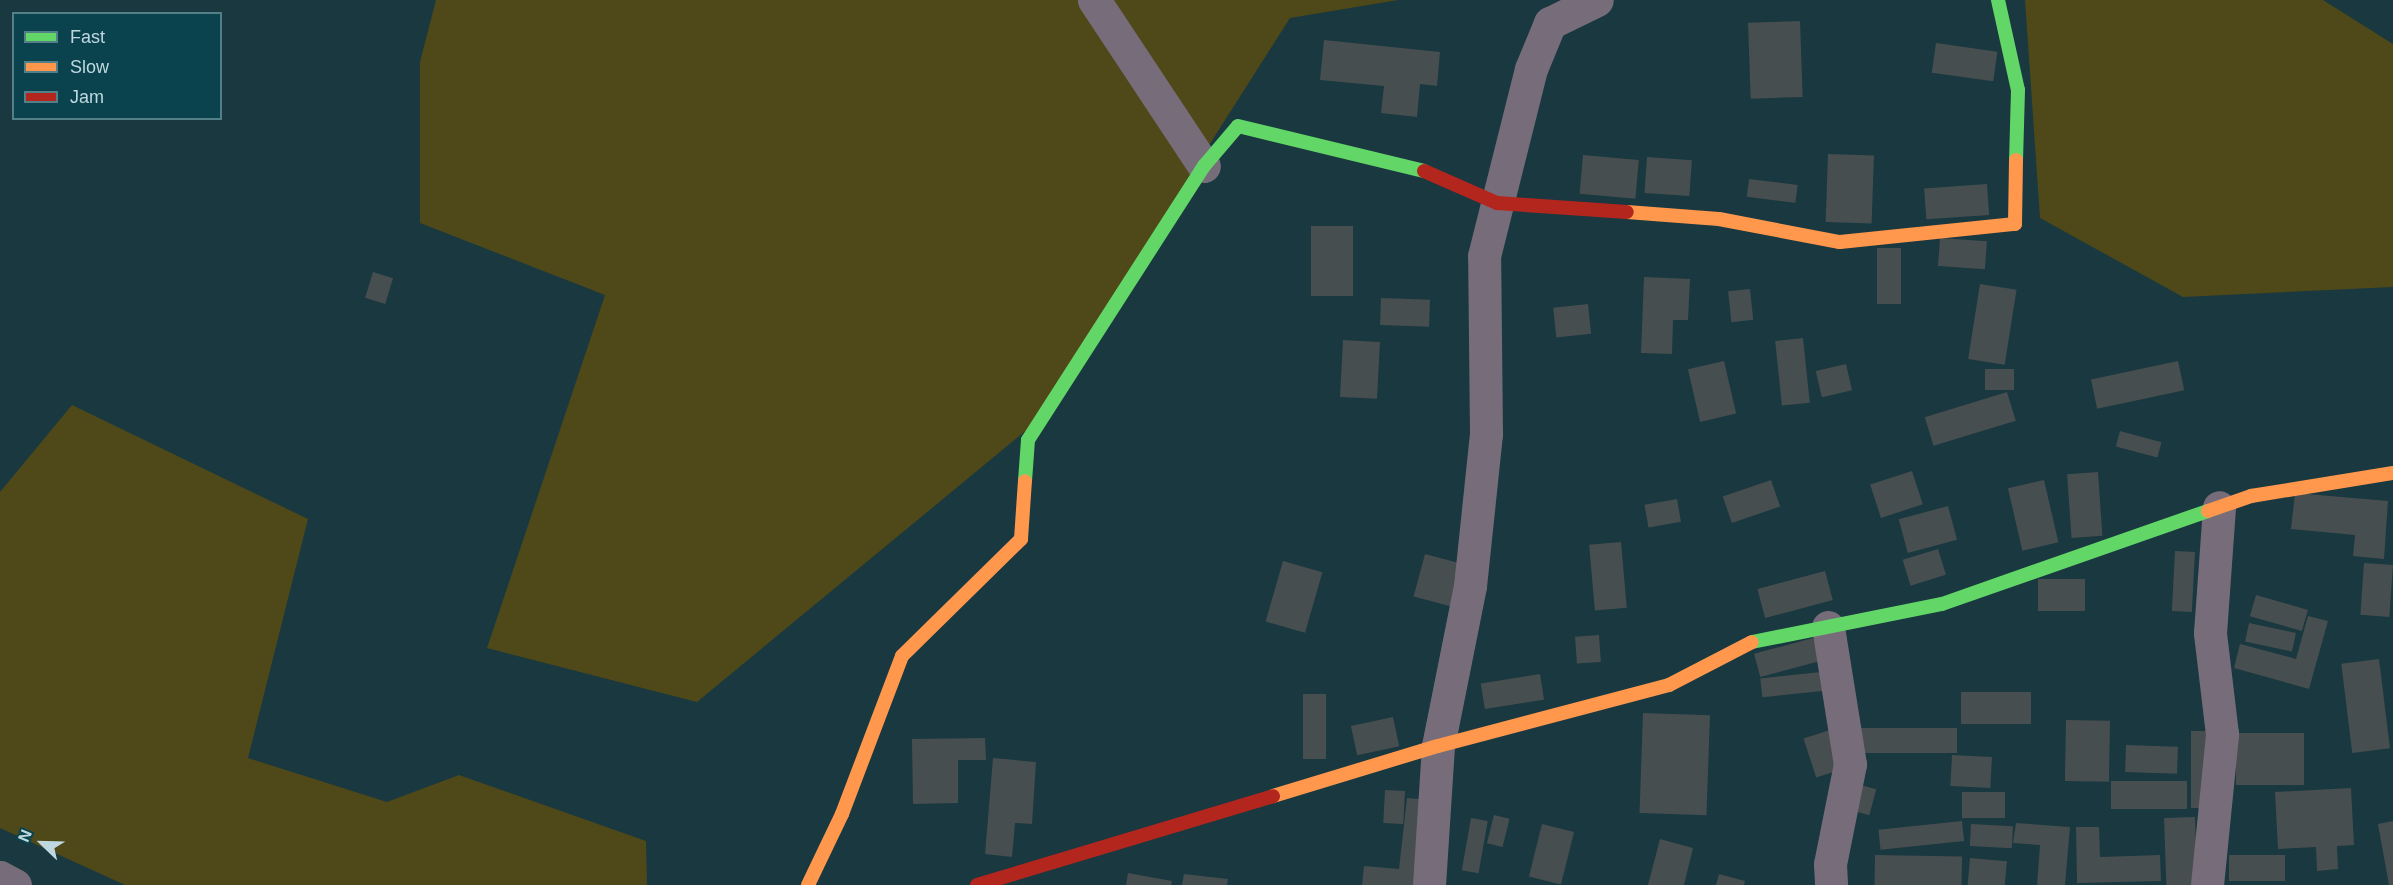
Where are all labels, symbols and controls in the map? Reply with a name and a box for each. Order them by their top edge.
legend [12,12,222,120]
text: Fast [70,27,105,47]
text: Slow [70,57,109,77]
text: Jam [70,87,104,107]
north arrow [12,813,72,873]
text: N [15,827,35,844]

